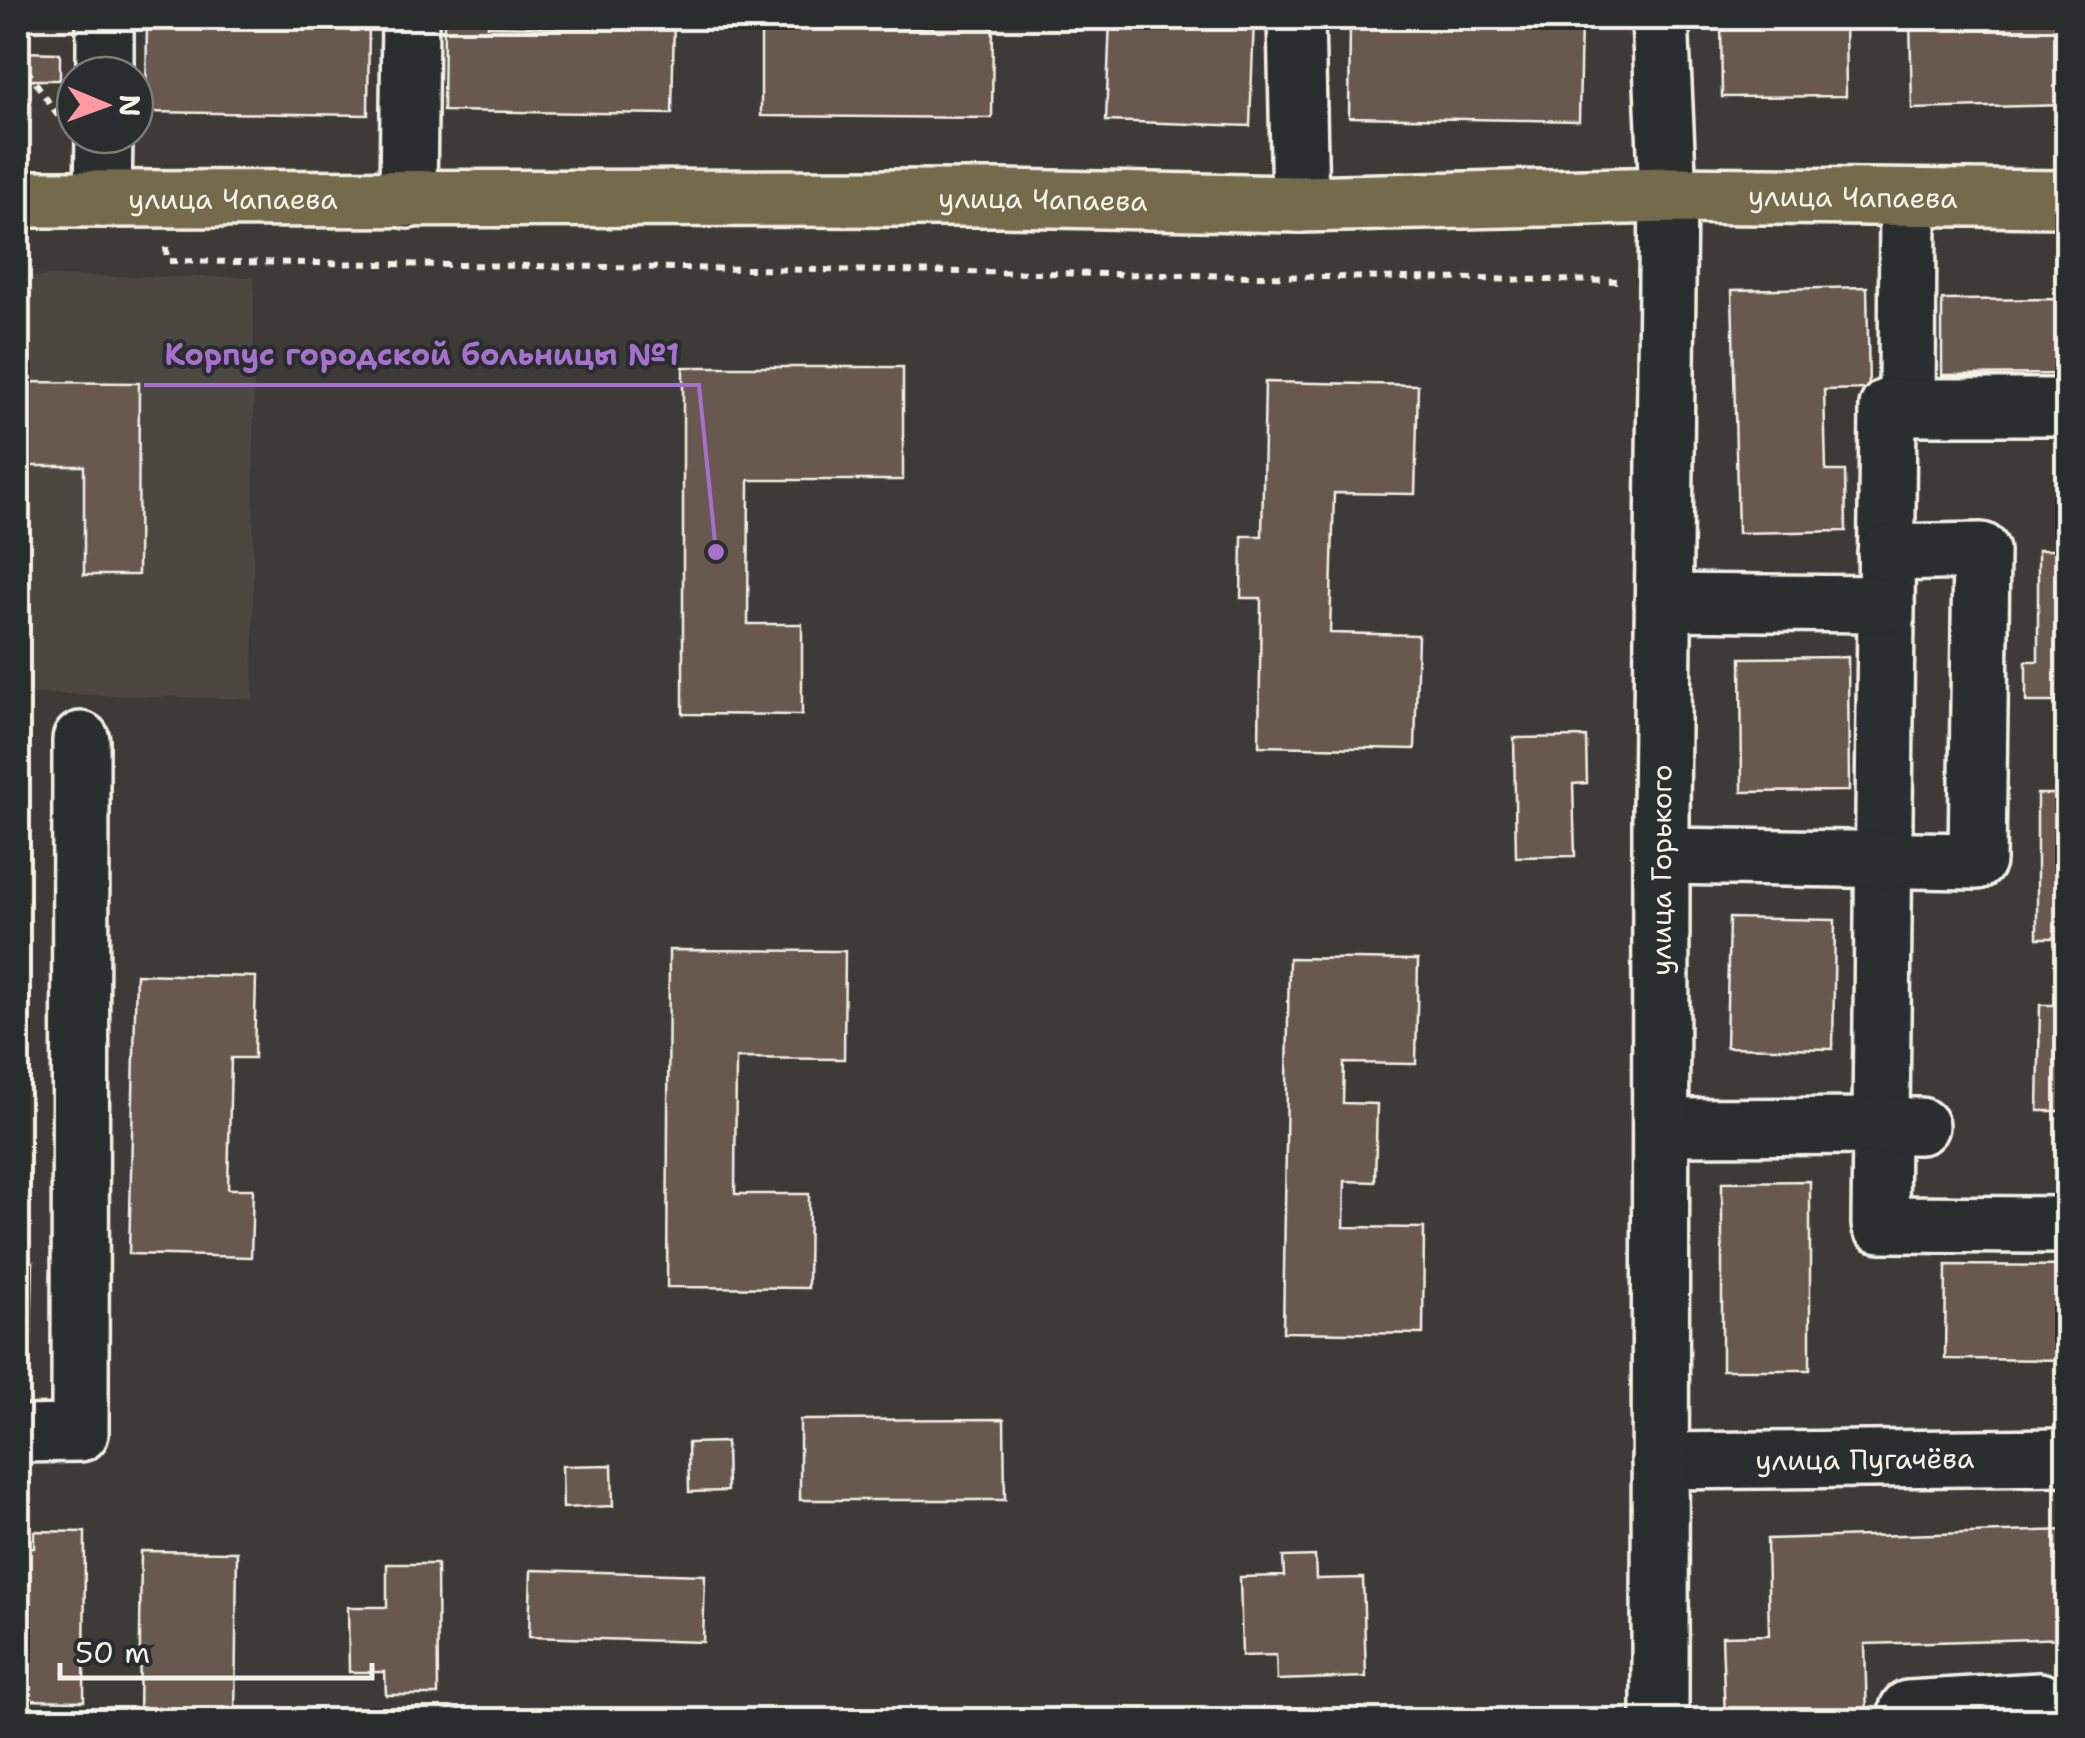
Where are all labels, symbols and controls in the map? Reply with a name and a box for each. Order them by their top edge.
north arrow [55,55,155,155]
text: N [111,94,149,117]
street label: улица Чапаева [1748,177,1958,217]
street label: улица Чапаева [938,179,1148,220]
street label: улица Чапаева [128,180,338,218]
callout: Корпус городской больницы №1 [144,325,699,385]
text: Корпус городской больницы №1 [165,334,679,375]
street label: улица Горького [1642,764,1681,976]
street label: улица Пугачёва [1755,1439,1975,1479]
scale bar [60,1618,372,1680]
text: 50 m [75,1632,150,1673]

